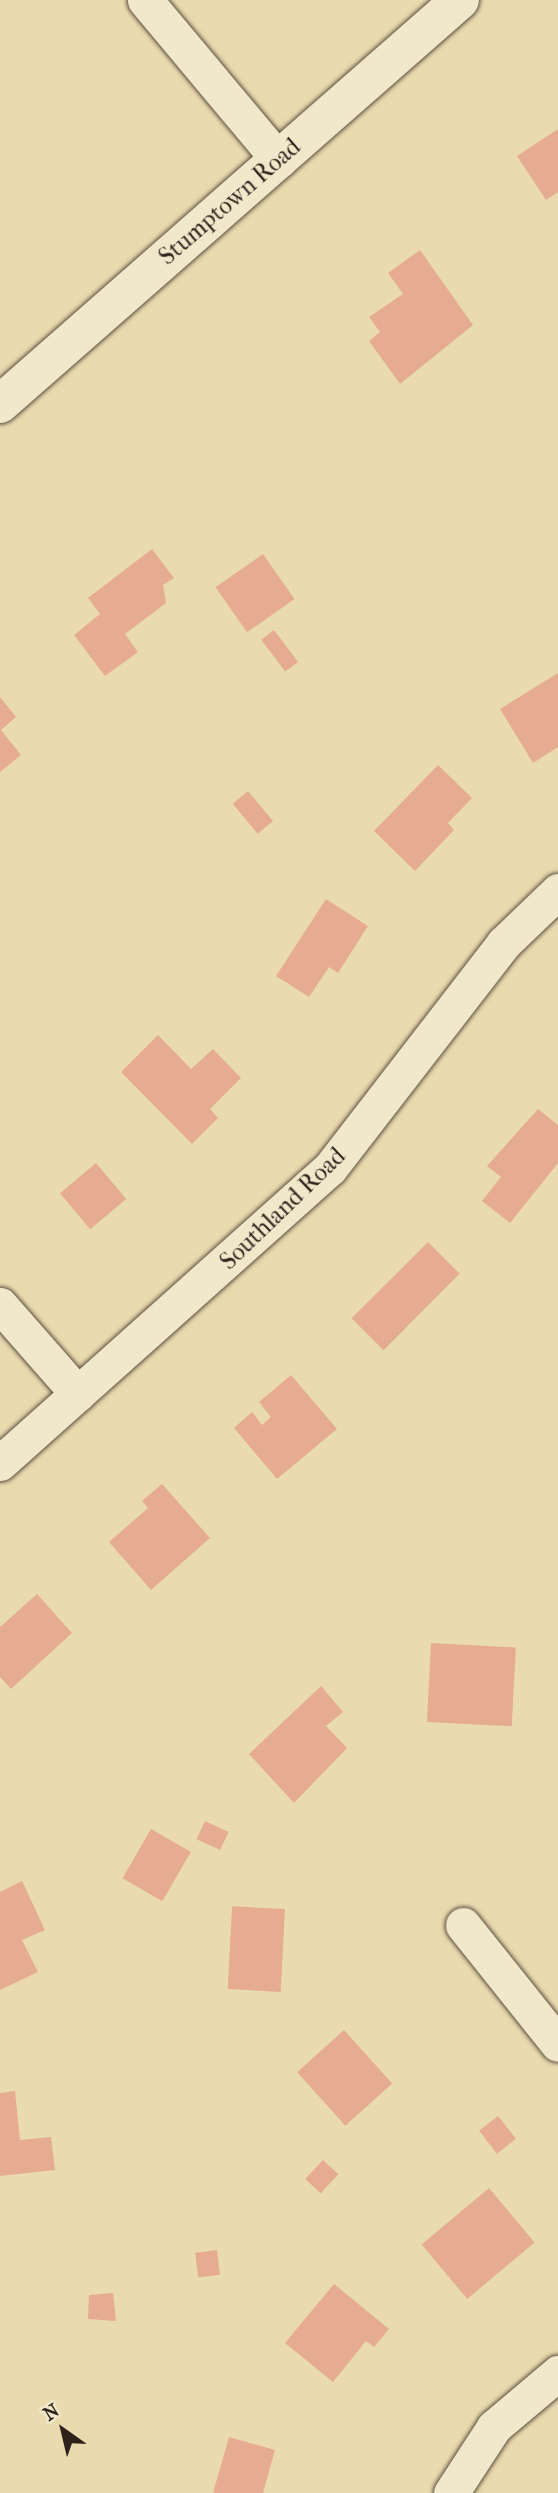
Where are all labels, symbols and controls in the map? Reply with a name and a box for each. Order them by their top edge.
street label: Stumptown Road [153,133,307,271]
street label: Southland Road [214,1142,352,1276]
north arrow [28,2395,98,2465]
text: N [39,2399,63,2426]

